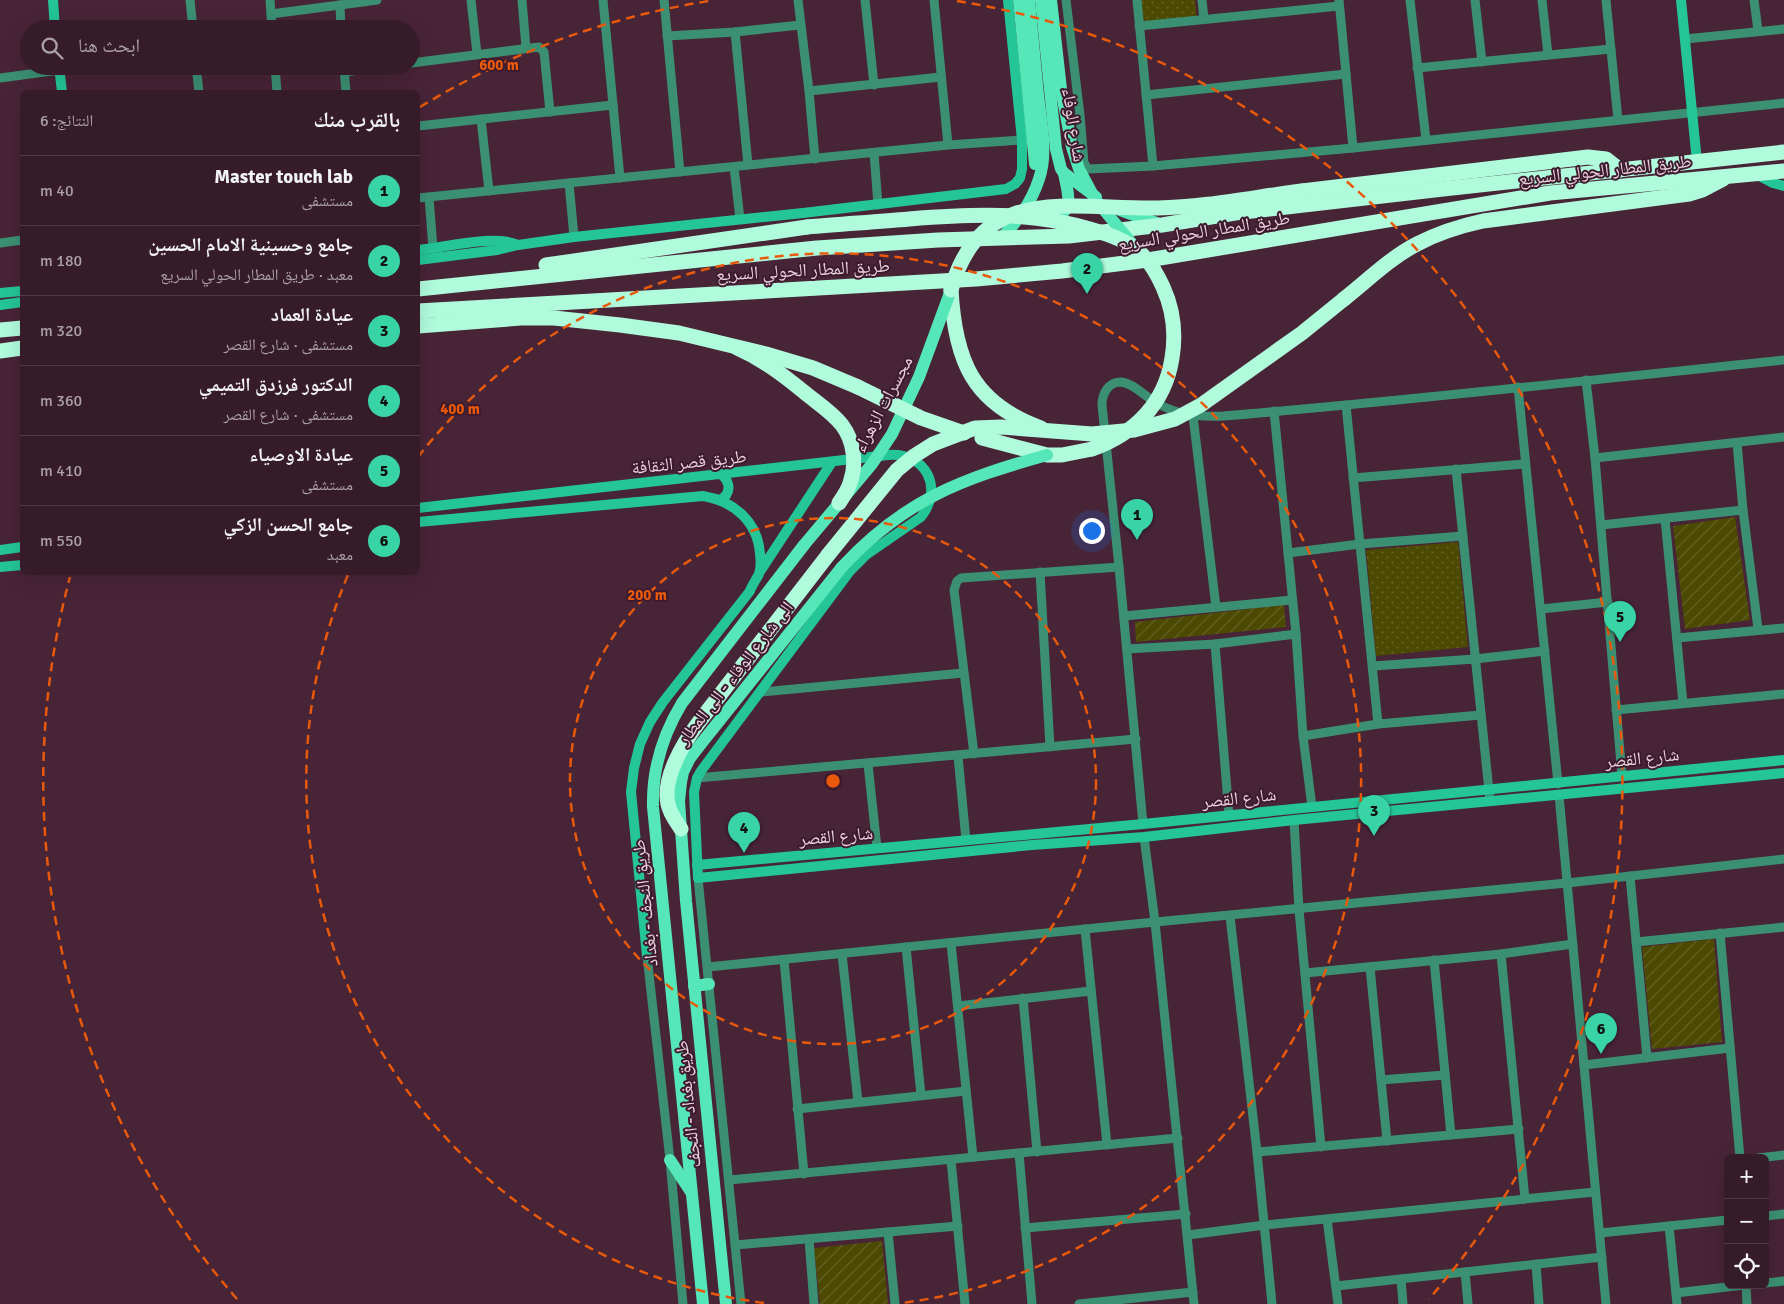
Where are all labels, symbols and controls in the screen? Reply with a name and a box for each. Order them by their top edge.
search box [20,20,420,75]
icon: search [38,34,66,62]
text: ابحث هنا [78,34,140,58]
text: 600 m [479,56,519,74]
street label: شارع الوفاء [1057,86,1091,164]
text: بالقرب منك [313,107,400,133]
text: النتائج: 6 [40,111,93,131]
street label: طريق المطار الحولي السريع [1517,150,1693,194]
text: Master touch lab [214,165,353,189]
text: 40 m [40,181,74,201]
text: 1 [380,181,388,201]
text: مستشفى [302,191,353,211]
street label: طريق المطار الحولي السريع [1116,207,1292,259]
text: جامع وحسينية الامام الحسين [148,233,353,257]
text: 180 m [40,251,82,271]
text: 2 [380,251,388,271]
pin: 2 [1071,253,1103,294]
street label: طريق المطار الحولي السريع [716,254,891,289]
text: معبد · طريق المطار الحولي السريع [160,265,353,285]
text: عيادة العماد [271,303,353,327]
text: 320 m [40,321,82,341]
text: 3 [380,321,388,341]
text: مستشفى · شارع القصر [223,335,353,355]
street label: مجسرات الزهراء [849,352,917,456]
text: الدكتور فرزدق التميمي [199,373,353,397]
text: 360 m [40,391,82,411]
text: 4 [380,391,388,411]
text: 400 m [440,400,480,418]
text: مستشفى · شارع القصر [223,405,353,425]
text: عيادة الاوصياء [249,443,353,467]
street label: طريق قصر الثقافة [630,445,748,479]
text: 410 m [40,461,82,481]
text: 5 [380,461,388,481]
text: مستشفى [302,475,353,495]
pin: 1 [1121,499,1153,540]
text: جامع الحسن الزكي [224,513,353,537]
your location [1079,518,1105,544]
text: 550 m [40,531,82,551]
text: 6 [380,531,388,551]
text: معبد [327,545,353,565]
text: 200 m [627,586,667,604]
street label: الى شارع الوفاء - الى المطار [671,597,798,750]
pin: 5 [1604,601,1636,642]
street label: شارع القصر [1603,743,1680,773]
centre of rings [824,772,842,790]
street label: شارع القصر [1200,783,1277,813]
pin: 3 [1358,795,1390,836]
pin: 4 [728,812,760,853]
street label: شارع القصر [797,822,874,850]
street label: طريق النجف - بغداد [627,838,663,968]
pin: 6 [1585,1013,1617,1054]
street label: طريق بغداد - النجف [670,1039,706,1169]
map controls [1724,1154,1769,1289]
button: + [1724,1154,1769,1199]
button: − [1724,1199,1769,1244]
button: locate [1724,1244,1769,1289]

